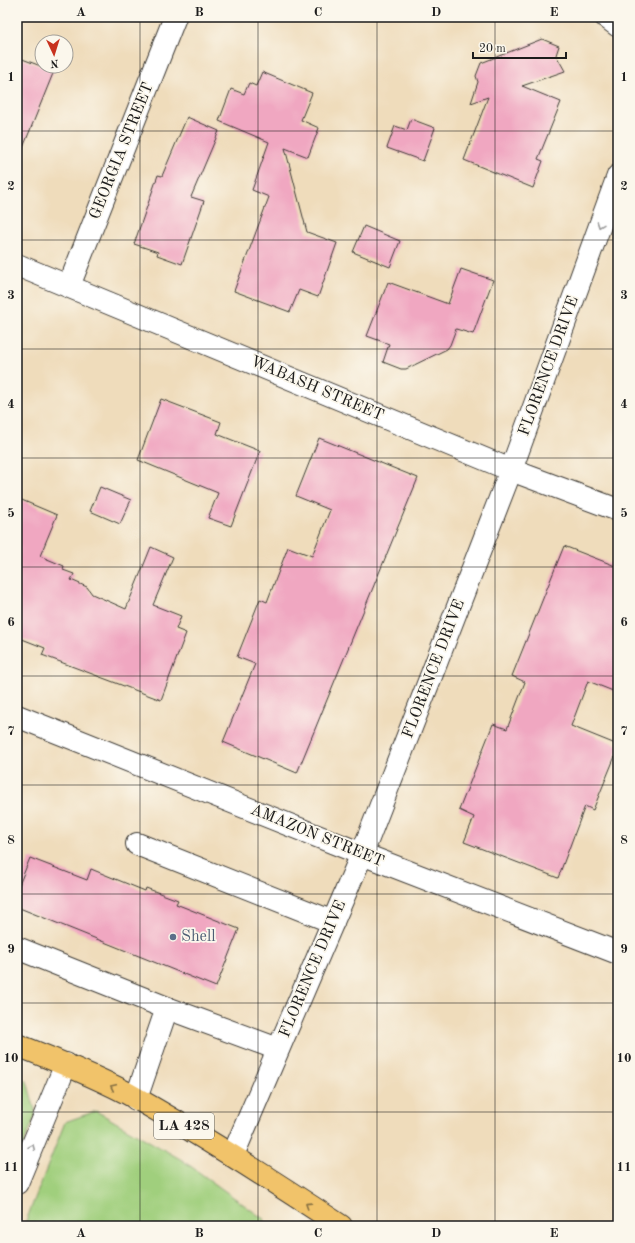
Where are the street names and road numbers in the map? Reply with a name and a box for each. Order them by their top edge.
street label: GEORGIA STREET [87,80,157,222]
street label: FLORENCE DRIVE [516,294,582,438]
street label: WABASH STREET [248,354,386,424]
street label: FLORENCE DRIVE [400,597,468,741]
street label: AMAZON STREET [248,802,386,870]
street label: FLORENCE DRIVE [277,898,349,1040]
road number: LA 428 [154,1113,214,1139]

